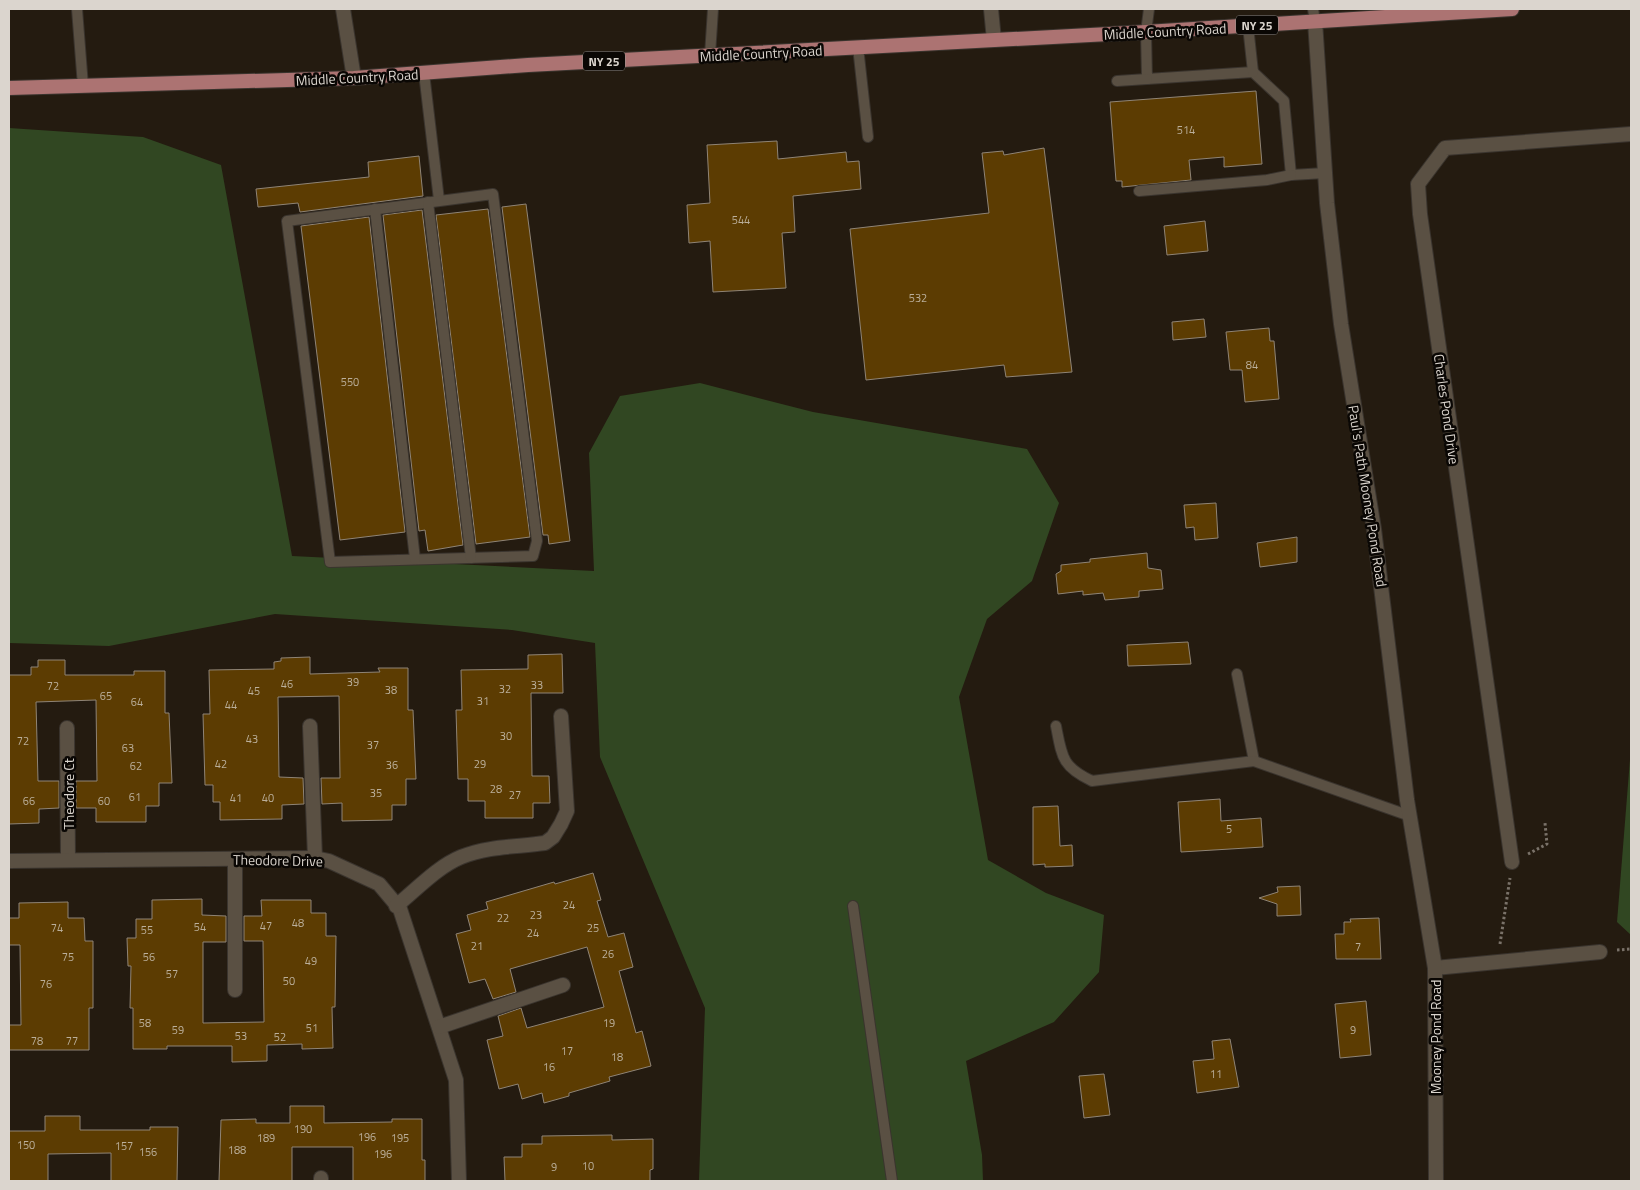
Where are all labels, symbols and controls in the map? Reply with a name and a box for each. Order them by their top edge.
road number: NY 25 [1236,16,1278,34]
street label: Middle Country Road [1103,17,1227,45]
street label: Middle Country Road [699,39,823,67]
road number: NY 25 [583,51,625,70]
street label: Middle Country Road [295,63,419,91]
house number: 514 [1177,122,1195,138]
house number: 544 [732,212,750,228]
house number: 532 [909,290,927,306]
street label: Charles Pond Drive [1429,353,1465,465]
house number: 84 [1246,357,1258,373]
house number: 550 [341,374,359,390]
street label: Paul's Path Mooney Pond Road [1343,404,1393,588]
house number: 39 [347,674,359,690]
house number: 46 [281,676,293,692]
house number: 33 [531,677,543,693]
house number: 72 [47,678,59,694]
house number: 32 [499,681,511,697]
house number: 38 [385,682,397,698]
house number: 45 [248,683,260,699]
house number: 65 [100,688,112,704]
house number: 31 [477,693,489,709]
house number: 64 [131,694,143,710]
house number: 44 [225,697,237,713]
house number: 30 [500,728,512,744]
house number: 43 [246,731,258,747]
house number: 72 [17,733,29,749]
house number: 37 [367,737,379,753]
house number: 63 [122,740,134,756]
house number: 42 [215,756,227,772]
house number: 29 [474,756,486,772]
house number: 36 [386,757,398,773]
street label: Theodore Ct [58,758,79,830]
house number: 62 [130,758,142,774]
house number: 28 [490,781,502,797]
house number: 35 [370,785,382,801]
house number: 27 [509,787,521,803]
house number: 61 [129,789,141,805]
house number: 41 [230,790,242,806]
house number: 40 [262,790,274,806]
house number: 66 [23,793,35,809]
house number: 60 [98,793,110,809]
house number: 5 [1226,821,1232,837]
street label: Theodore Drive [233,849,323,871]
house number: 24 [563,897,575,913]
house number: 23 [530,907,542,923]
house number: 22 [497,910,509,926]
house number: 48 [292,915,304,931]
house number: 47 [260,918,272,934]
house number: 54 [194,919,206,935]
house number: 74 [51,920,63,936]
house number: 25 [587,920,599,936]
house number: 55 [141,922,153,938]
house number: 24 [527,925,539,941]
house number: 21 [471,938,483,954]
house number: 7 [1355,939,1361,955]
house number: 26 [602,946,614,962]
house number: 75 [62,949,74,965]
house number: 56 [143,949,155,965]
house number: 49 [305,953,317,969]
house number: 57 [166,966,178,982]
house number: 50 [283,973,295,989]
house number: 76 [40,976,52,992]
street label: Mooney Pond Road [1425,980,1446,1094]
house number: 58 [139,1015,151,1031]
house number: 19 [603,1015,615,1031]
house number: 51 [306,1020,318,1036]
house number: 59 [172,1022,184,1038]
house number: 9 [1350,1022,1356,1038]
house number: 53 [235,1028,247,1044]
house number: 52 [274,1029,286,1045]
house number: 78 [31,1033,43,1049]
house number: 77 [66,1033,78,1049]
house number: 17 [561,1043,573,1059]
house number: 18 [611,1049,623,1065]
house number: 16 [543,1059,555,1075]
house number: 11 [1210,1066,1222,1082]
house number: 190 [294,1121,312,1137]
house number: 196 [358,1129,376,1145]
house number: 189 [257,1130,275,1146]
house number: 195 [391,1130,409,1146]
house number: 150 [17,1137,35,1153]
house number: 157 [115,1138,133,1154]
house number: 188 [228,1142,246,1158]
house number: 156 [139,1144,157,1160]
house number: 196 [374,1146,392,1162]
house number: 10 [582,1158,594,1174]
house number: 9 [551,1159,557,1175]

